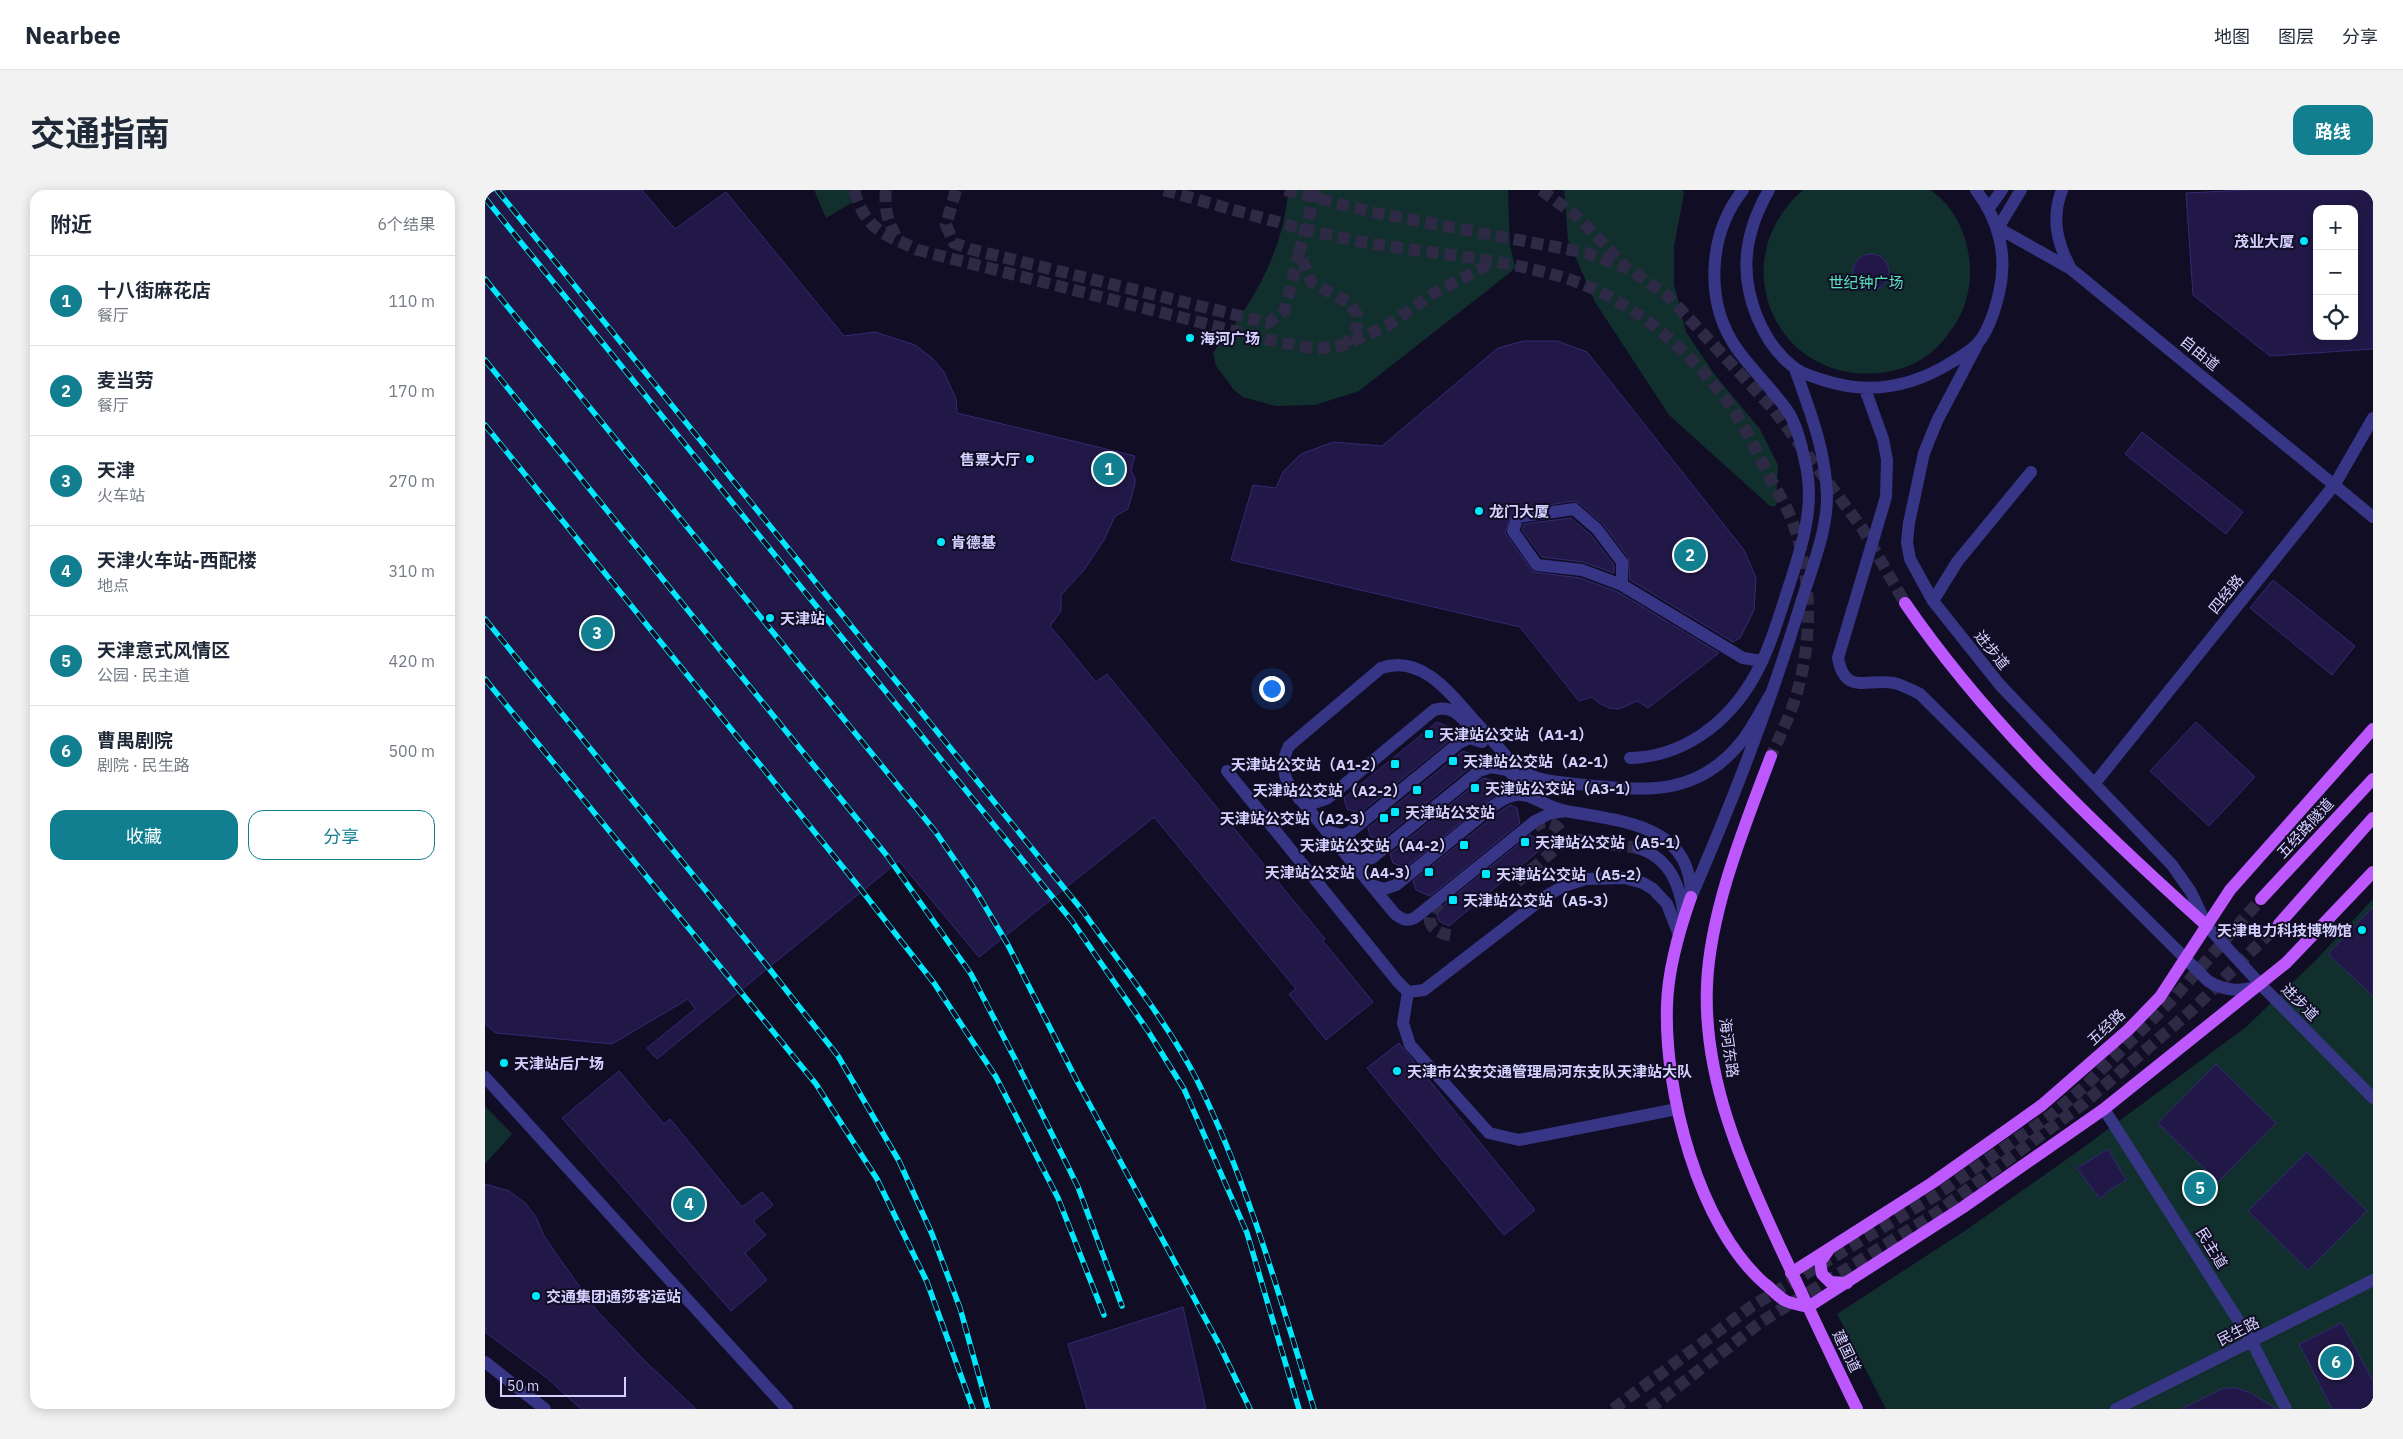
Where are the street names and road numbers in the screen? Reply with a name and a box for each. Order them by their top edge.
street label: 自由道 [2177,331,2223,375]
street label: 四经路 [2204,571,2248,617]
street label: 进步道 [1970,627,2014,673]
street label: 五经路隧道 [2272,794,2338,862]
street label: 进步道 [2277,979,2323,1025]
street label: 五经路 [2083,1005,2129,1049]
street label: 海河东路 [1715,1017,1743,1079]
street label: 民主道 [2192,1224,2232,1272]
street label: 民生路 [2214,1312,2262,1350]
street label: 建国道 [1829,1327,1865,1375]

